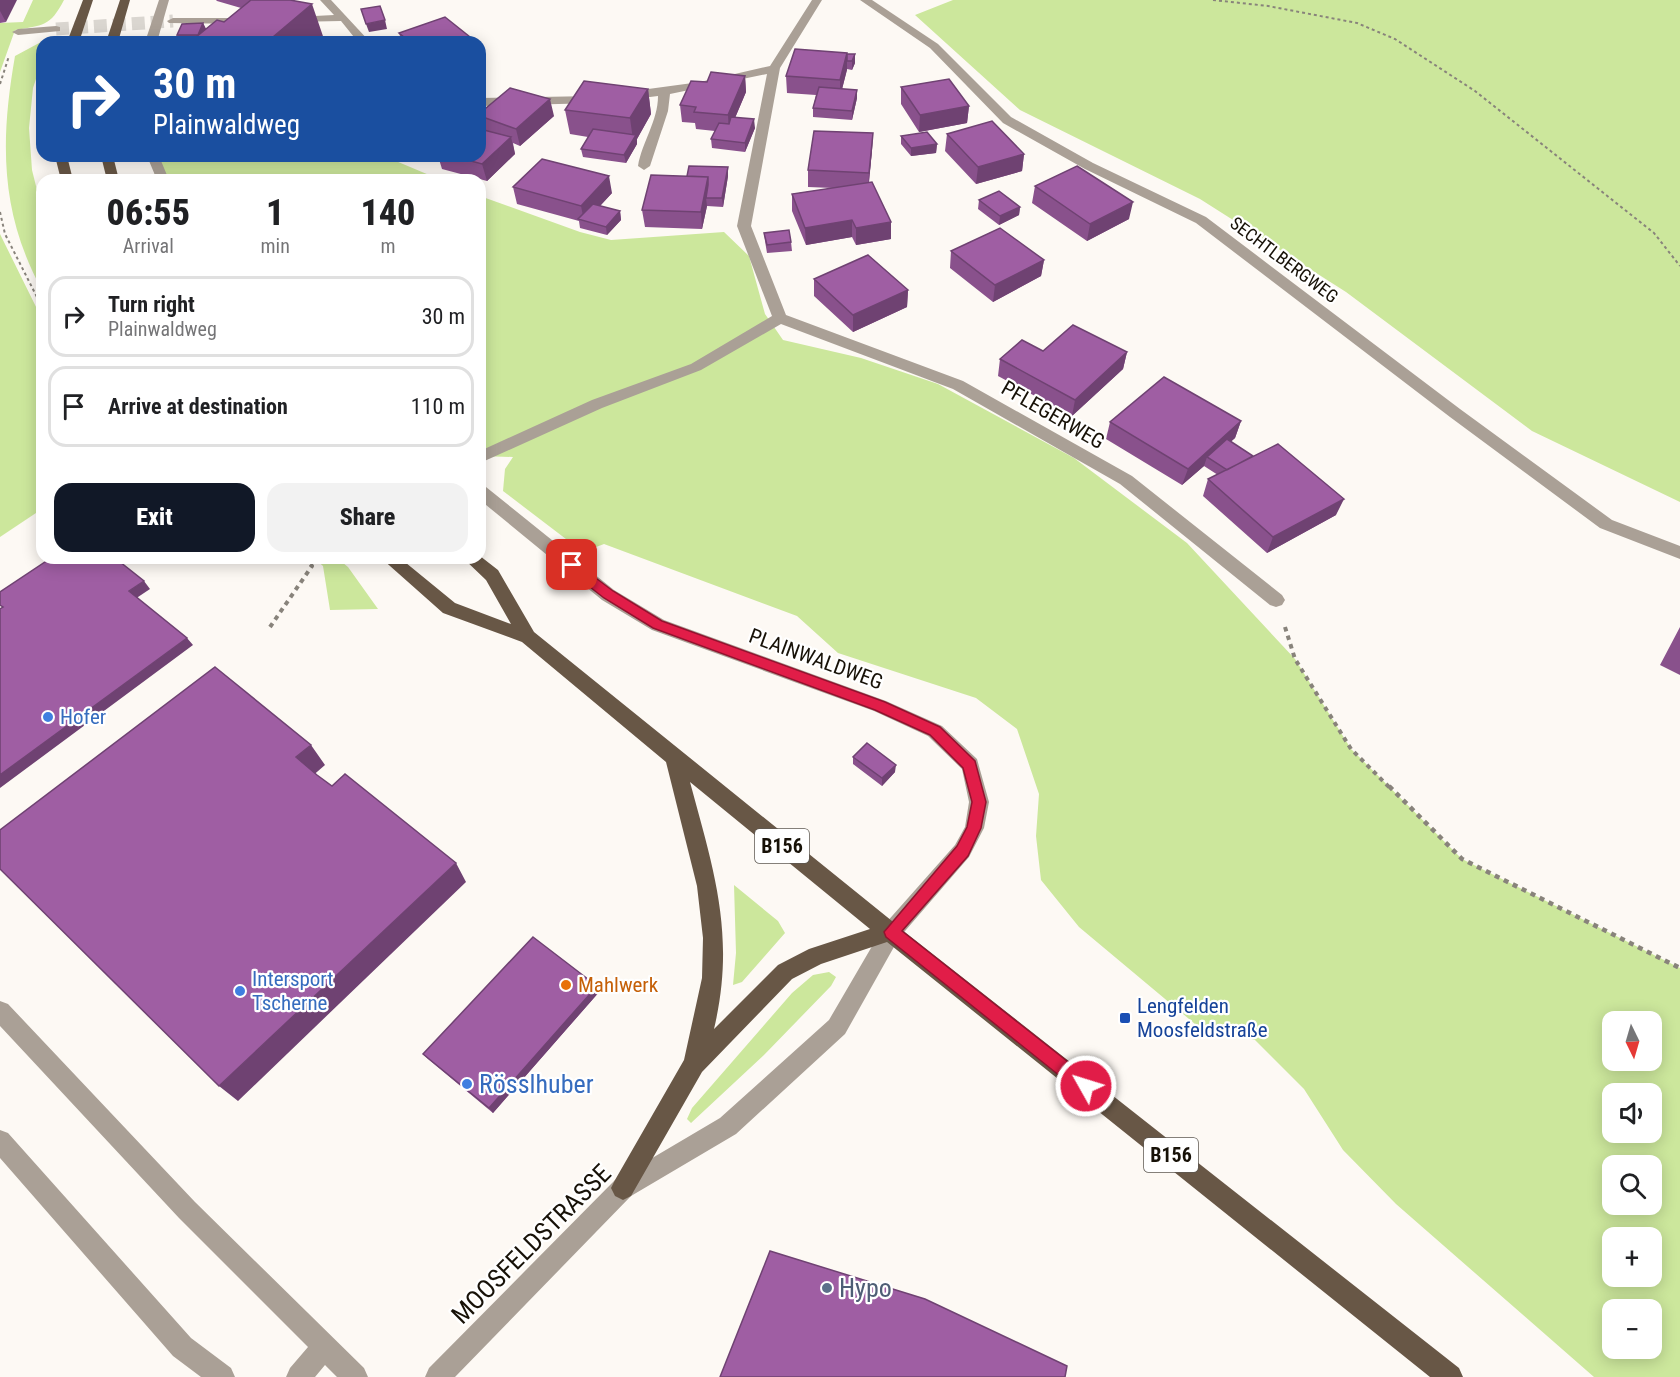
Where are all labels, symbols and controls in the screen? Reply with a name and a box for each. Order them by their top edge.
text: 30 m [153,59,236,108]
icon: right [54,60,132,138]
text: Plainwaldweg [153,109,300,141]
text: 06:55 [107,192,190,234]
text: 1 [266,192,284,234]
text: 140 [360,192,415,234]
street label: SECHTLBERGWEG [1226,212,1342,307]
text: Arrival [123,234,174,258]
text: min [261,234,290,258]
text: m [380,234,395,258]
text: Turn right [108,292,195,317]
icon: right [57,300,90,333]
text: 30 m [422,304,465,329]
text: Plainwaldweg [108,317,217,341]
street label: PFLEGERWEG [997,376,1109,454]
icon: arrive [57,390,90,423]
text: Arrive at destination [108,394,288,419]
text: 110 m [411,394,465,419]
button: Exit [54,483,255,552]
button: Share [267,483,468,552]
pin [546,539,597,590]
icon: arrive [555,548,588,581]
street label: PLAINWALDWEG [746,624,886,694]
place label: Hofer [60,705,106,729]
marker: Hofer [41,710,55,724]
road number: B156 [755,829,809,863]
place label: Intersport Tscherne [252,967,333,1015]
place label: Mahlwerk [578,973,659,997]
marker: Mahlwerk [559,978,573,992]
marker: Intersport Tscherne [233,984,247,998]
place label: Lengfelden Moosfeldstraße [1137,994,1268,1042]
marker: Lengfelden Moosfeldstraße [1118,1011,1132,1025]
north arrow [1602,1011,1662,1071]
map controls [1602,1011,1662,1359]
position arrow [1054,1054,1118,1118]
place label: Rösslhuber [479,1069,594,1099]
marker: Rösslhuber [460,1077,474,1091]
button: sound [1602,1083,1662,1143]
road number: B156 [1144,1138,1198,1172]
button: search [1602,1155,1662,1215]
street label: MOOSFELDSTRASSE [445,1158,617,1330]
button: + [1602,1227,1662,1287]
place label: Hypo [839,1273,892,1303]
marker: Hypo [820,1281,834,1295]
button: − [1602,1299,1662,1359]

